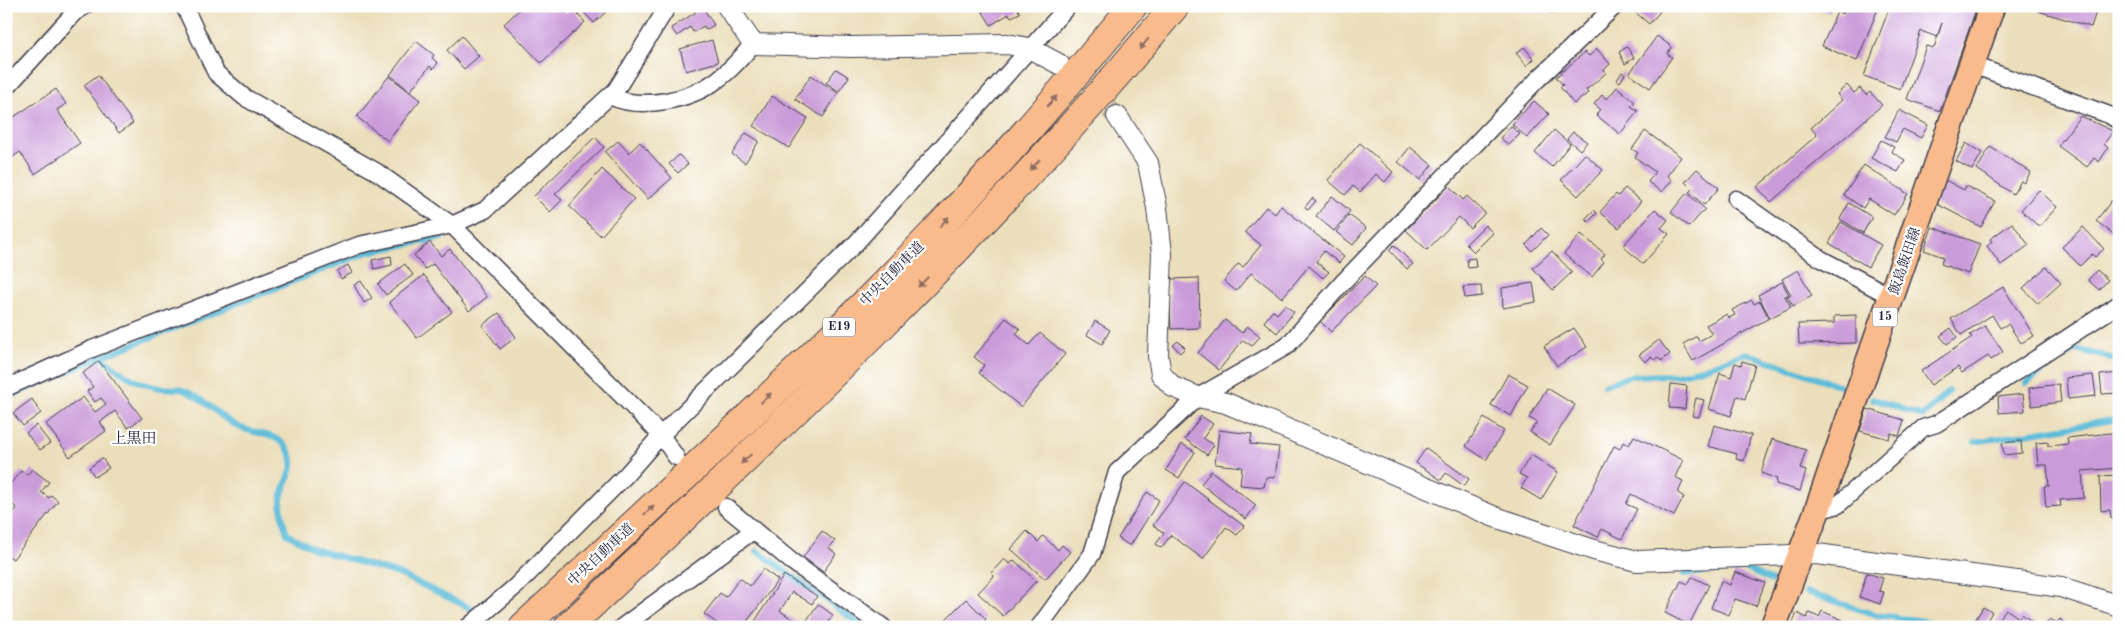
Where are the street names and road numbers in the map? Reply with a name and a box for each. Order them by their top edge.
street label: 飯島飯田線 [1886,225,1923,296]
street label: 中央自動車道 [857,239,927,309]
road number: 15 [1872,308,1898,326]
road number: E19 [823,318,855,337]
street label: 中央自動車道 [565,521,636,589]

